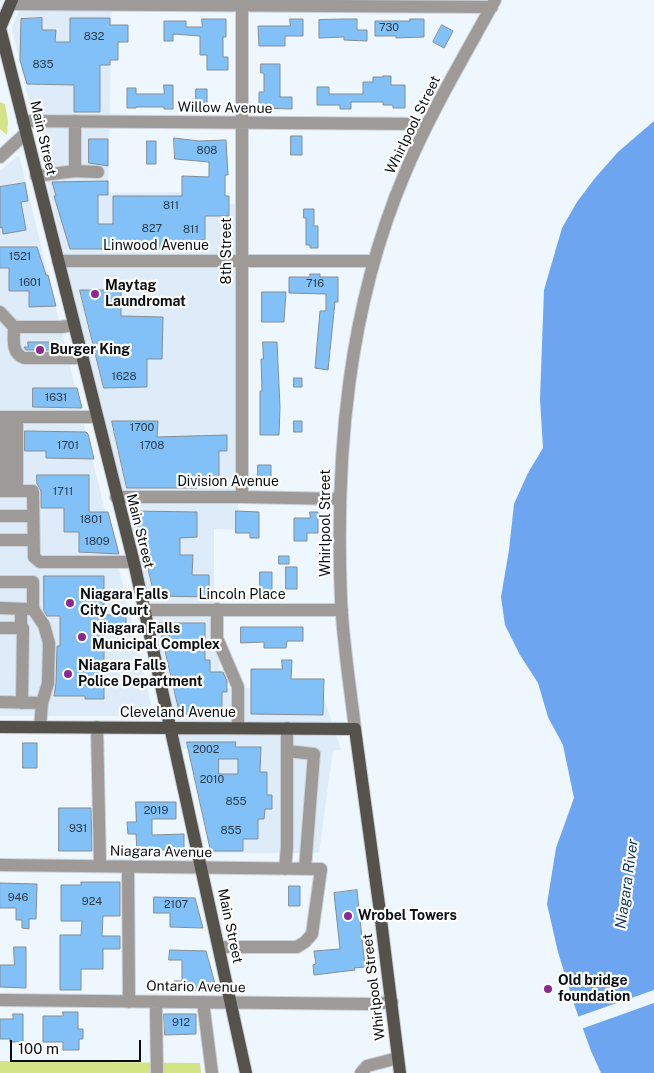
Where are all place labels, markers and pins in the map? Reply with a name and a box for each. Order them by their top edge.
place label: Maytag Laundromat [105,278,186,310]
marker: Maytag Laundromat [89,288,101,300]
place label: Burger King [50,342,130,358]
marker: Burger King [34,344,46,356]
place label: Niagara Falls City Court [80,587,168,620]
marker: Niagara Falls City Court [64,597,76,609]
place label: Niagara Falls Municipal Complex [92,621,220,654]
marker: Niagara Falls Municipal Complex [76,631,88,643]
place label: Niagara Falls Police Department [78,658,203,690]
marker: Niagara Falls Police Department [62,668,74,680]
place label: Wrobel Towers [358,908,457,924]
marker: Wrobel Towers [342,910,354,922]
place label: Old bridge foundation [558,973,630,1006]
marker: Old bridge foundation [542,983,554,995]

